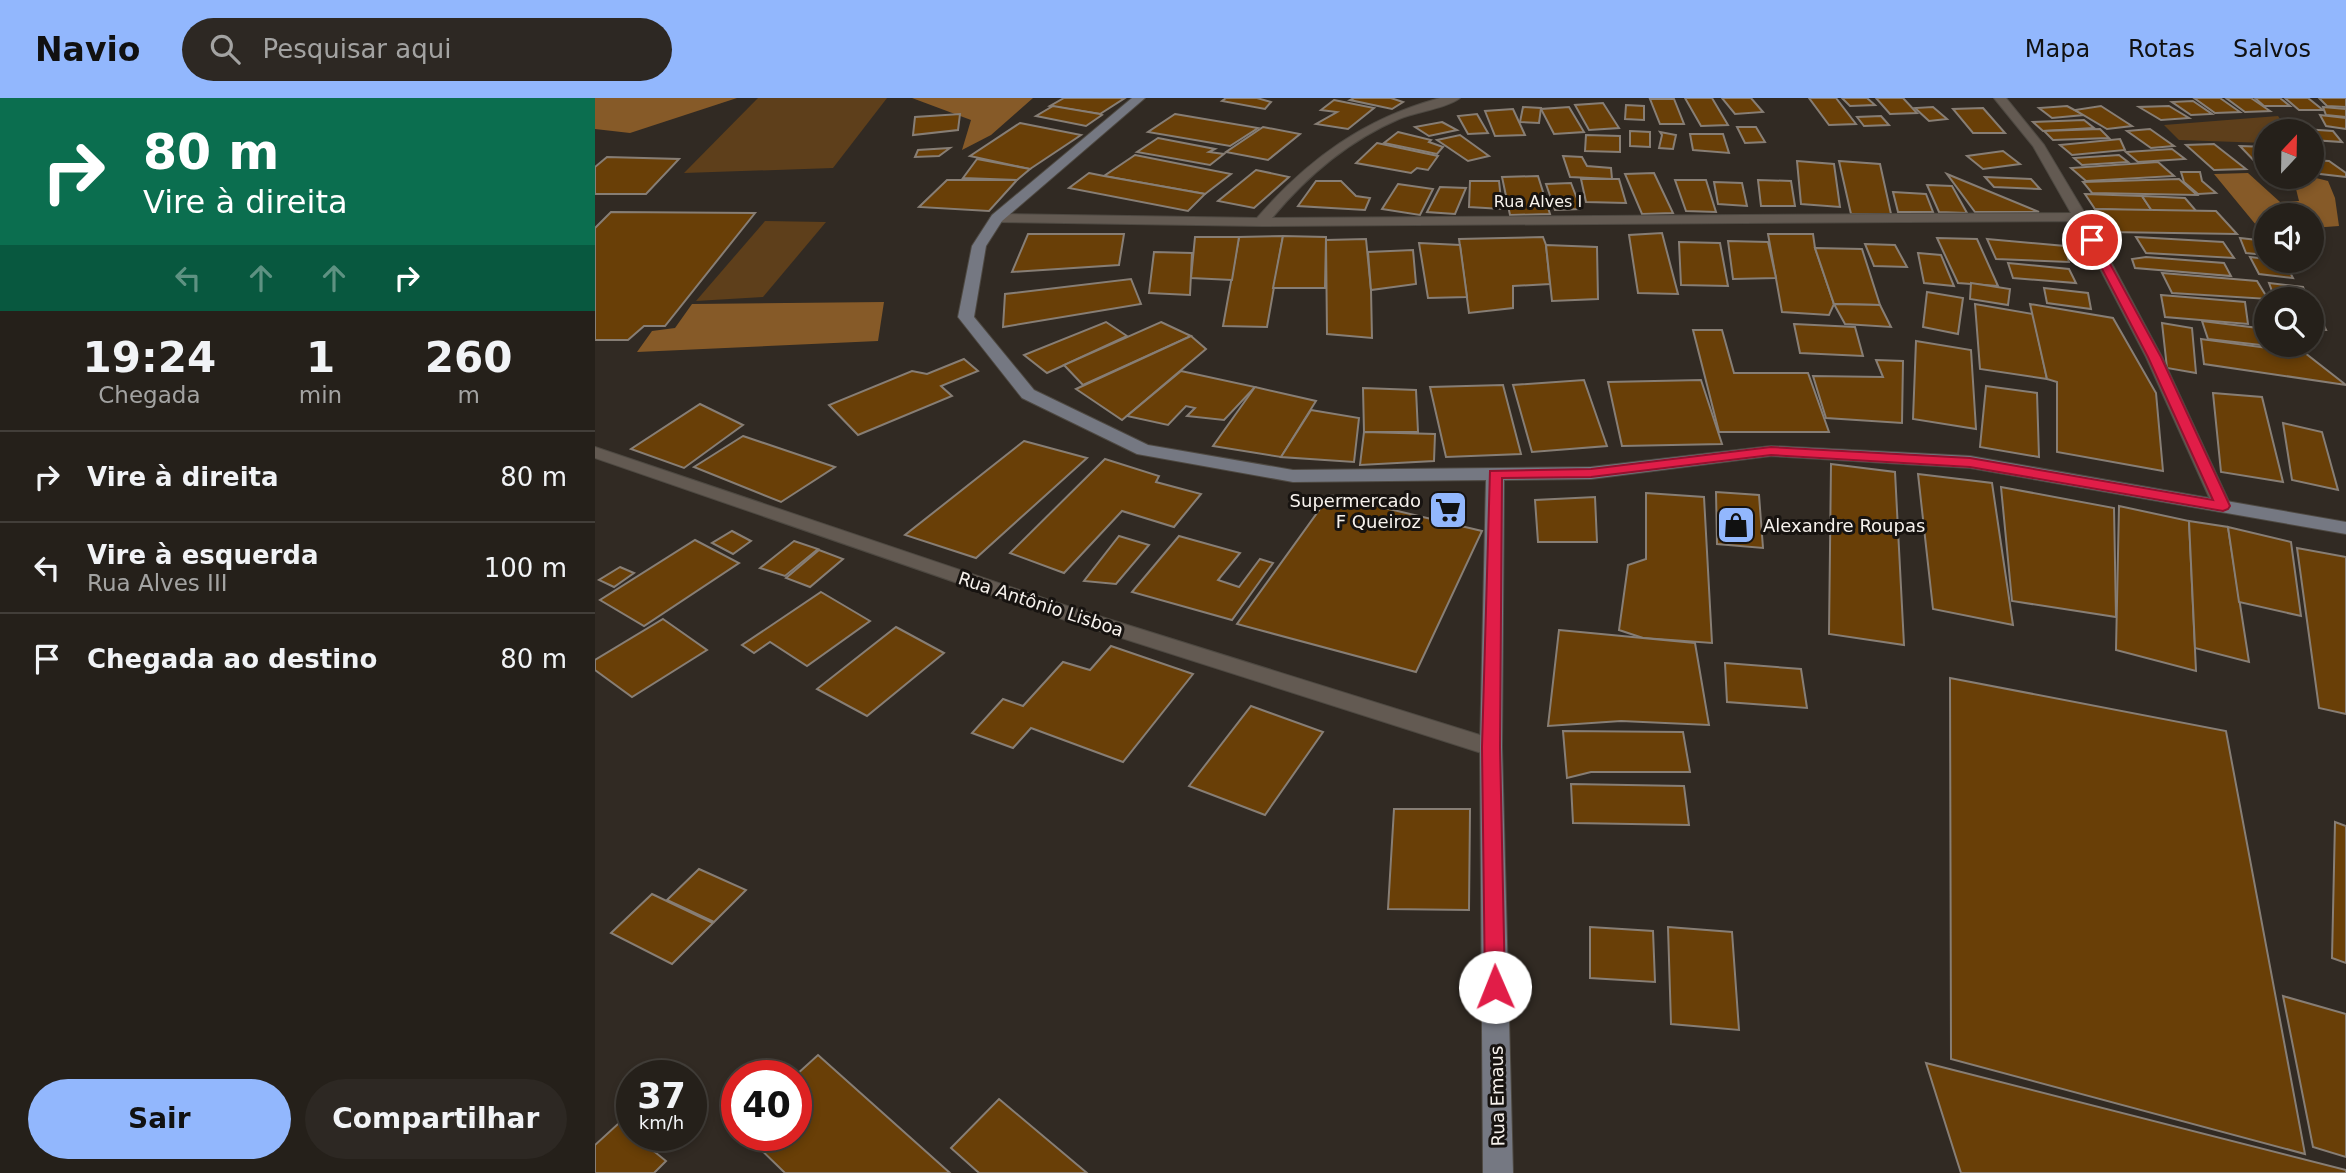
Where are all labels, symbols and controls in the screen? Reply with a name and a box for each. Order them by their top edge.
search box [182,18,672,81]
text: Navio [35,30,140,69]
icon: search [206,30,244,68]
text: Pesquisar aqui [262,34,451,64]
text: Mapa [2025,35,2090,63]
text: Rotas [2128,35,2195,63]
text: Salvos [2233,35,2311,63]
north arrow [2254,119,2324,189]
map controls [2254,119,2324,357]
text: 80 m [143,124,279,181]
icon: right [28,126,119,217]
text: Vire à direita [143,183,348,221]
street label: Rua Alves I [1494,192,1582,211]
button: sound [2254,203,2324,273]
pin [2062,210,2122,270]
icon: arrive [2073,221,2111,259]
icon: left [169,259,207,297]
icon: ahead [242,259,280,297]
icon: ahead [315,259,353,297]
icon: right [388,259,426,297]
button: search [2254,287,2324,357]
text: 19:24 [83,333,216,382]
text: 1 [306,333,335,382]
text: 260 [425,333,512,382]
text: Chegada [98,382,201,408]
text: min [299,382,342,408]
text: m [457,382,480,408]
icon: right [28,458,66,496]
text: Vire à direita [87,462,279,492]
text: 80 m [500,462,567,492]
supermarket icon: Supermercado F Queiroz [1427,489,1469,531]
place label: Supermercado F Queiroz [1290,490,1421,532]
shop icon: Alexandre Roupas [1715,504,1757,546]
place label: Alexandre Roupas [1763,515,1925,536]
text: Vire à esquerda [87,540,319,570]
icon: left [28,549,66,587]
text: 100 m [484,553,567,583]
street label: Rua Antônio Lisboa [956,567,1126,641]
text: Rua Alves III [87,570,227,596]
icon: arrive [28,640,66,678]
text: Chegada ao destino [87,644,377,674]
text: 80 m [500,644,567,674]
position arrow [1458,950,1532,1024]
street label: Rua Emaus [1486,1046,1508,1146]
speed limit sign: 40 [721,1060,812,1151]
text: 37 [637,1076,686,1116]
button: Sair [28,1079,291,1159]
button: Compartilhar [305,1079,567,1159]
text: km/h [639,1112,684,1133]

